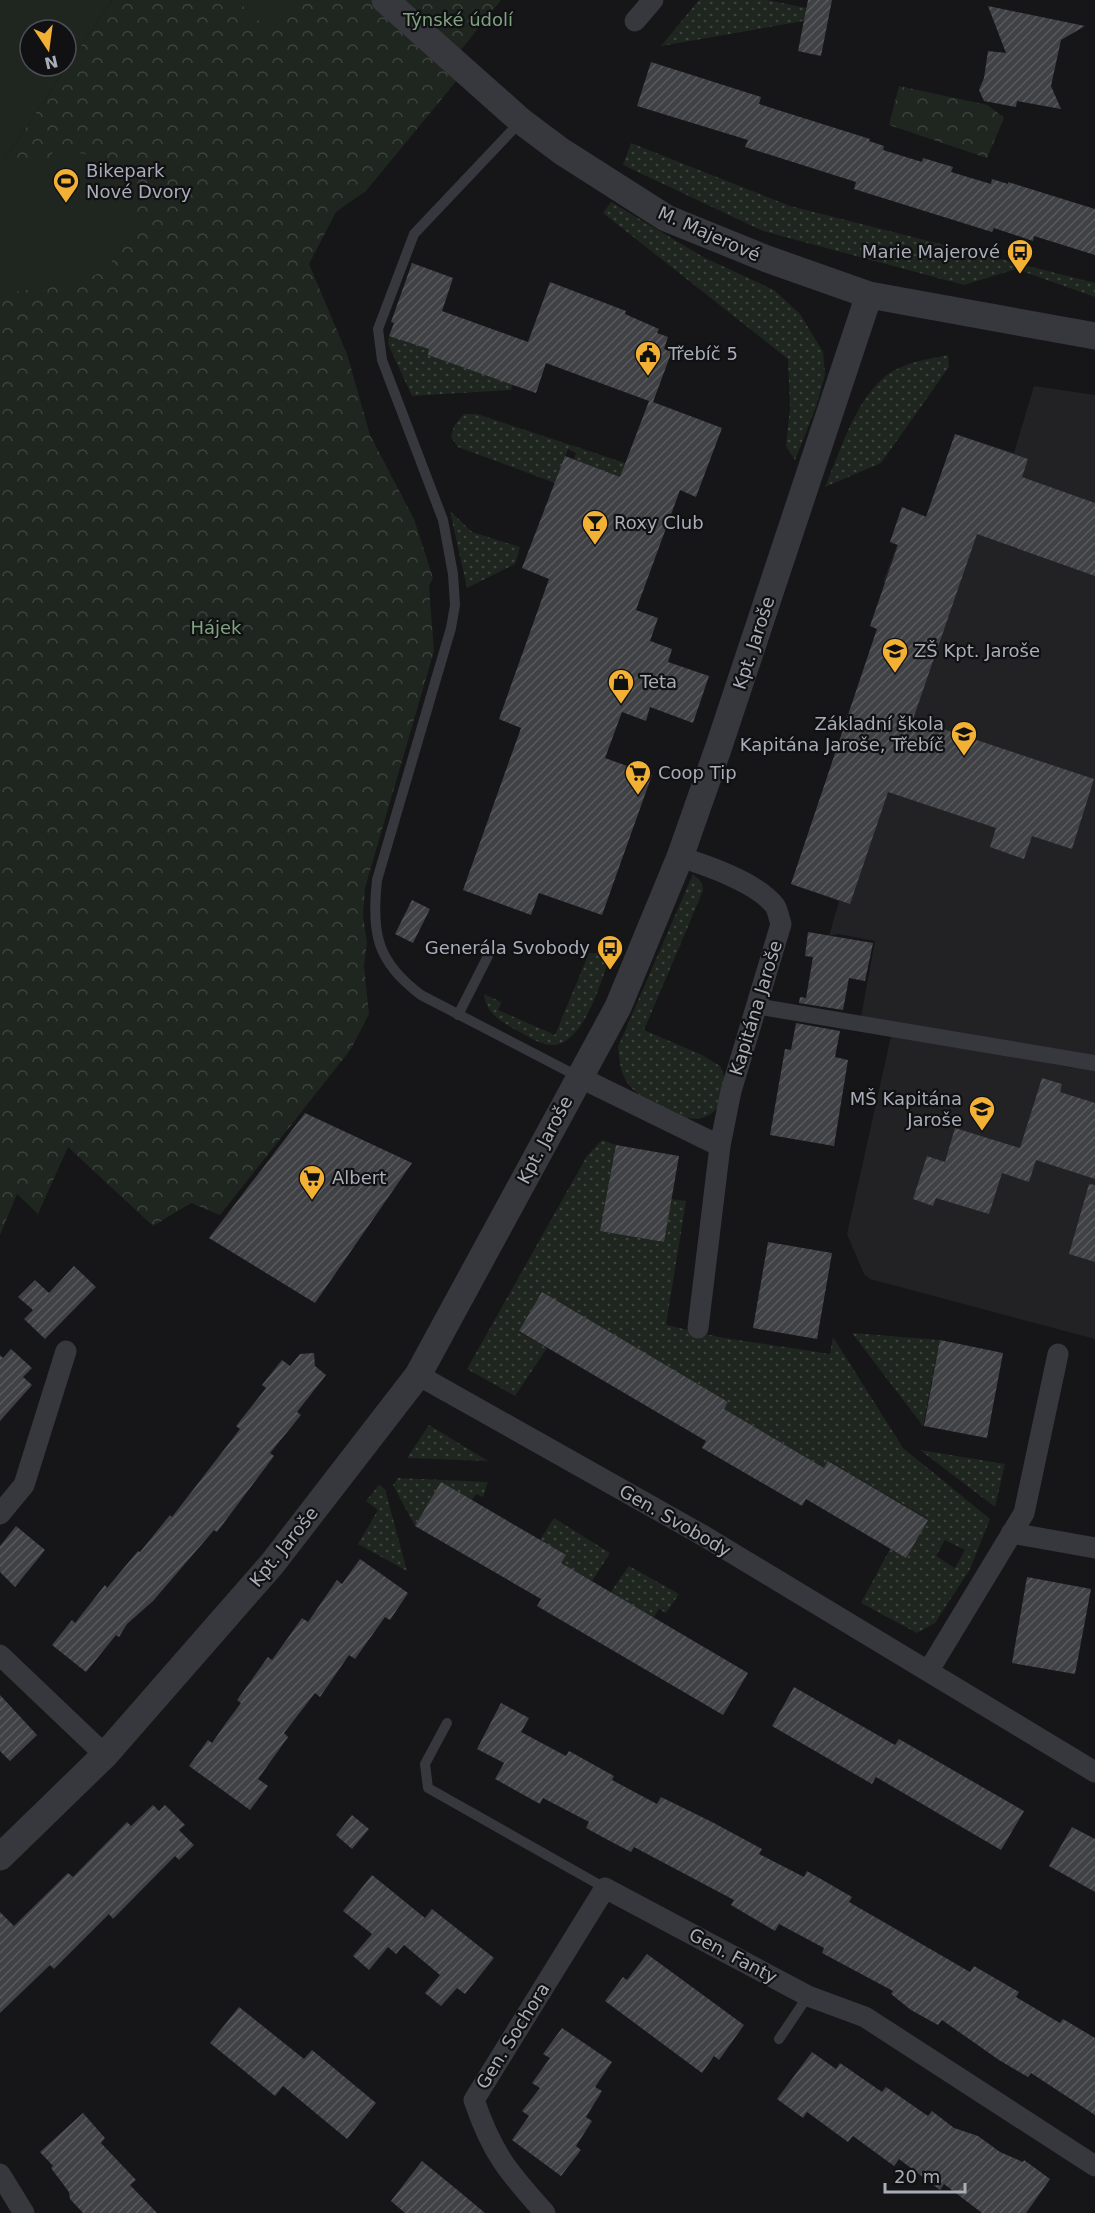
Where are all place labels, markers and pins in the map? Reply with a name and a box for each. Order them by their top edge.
place label: Bikepark Nové Dvory [86,160,192,202]
sports icon: Bikepark Nové Dvory [51,166,81,204]
bus stop icon: Marie Majerové [1005,237,1035,275]
place label: Marie Majerové [862,241,1000,262]
public building icon: Třebíč 5 [633,339,663,377]
place label: Třebíč 5 [667,343,738,364]
bar icon: Roxy Club [580,508,610,546]
place label: Roxy Club [614,512,704,533]
school or university icon: ZŠ Kpt. Jaroše [880,636,910,674]
place label: ZŠ Kpt. Jaroše [914,640,1040,661]
shop icon: Teta [606,667,636,705]
place label: Teta [639,671,677,692]
place label: Základní škola Kapitána Jaroše, Třebíč [740,713,944,755]
school or university icon: Základní škola Kapitána Jaroše, Třebíč [949,719,979,757]
supermarket icon: Coop Tip [623,758,653,796]
place label: Coop Tip [658,762,737,783]
bus stop icon: Generála Svobody [595,933,625,971]
place label: Generála Svobody [425,937,590,958]
place label: MŠ Kapitána Jaroše [850,1088,962,1130]
school or university icon: MŠ Kapitána Jaroše [967,1094,997,1132]
supermarket icon: Albert [297,1163,327,1201]
place label: Albert [332,1167,386,1188]

